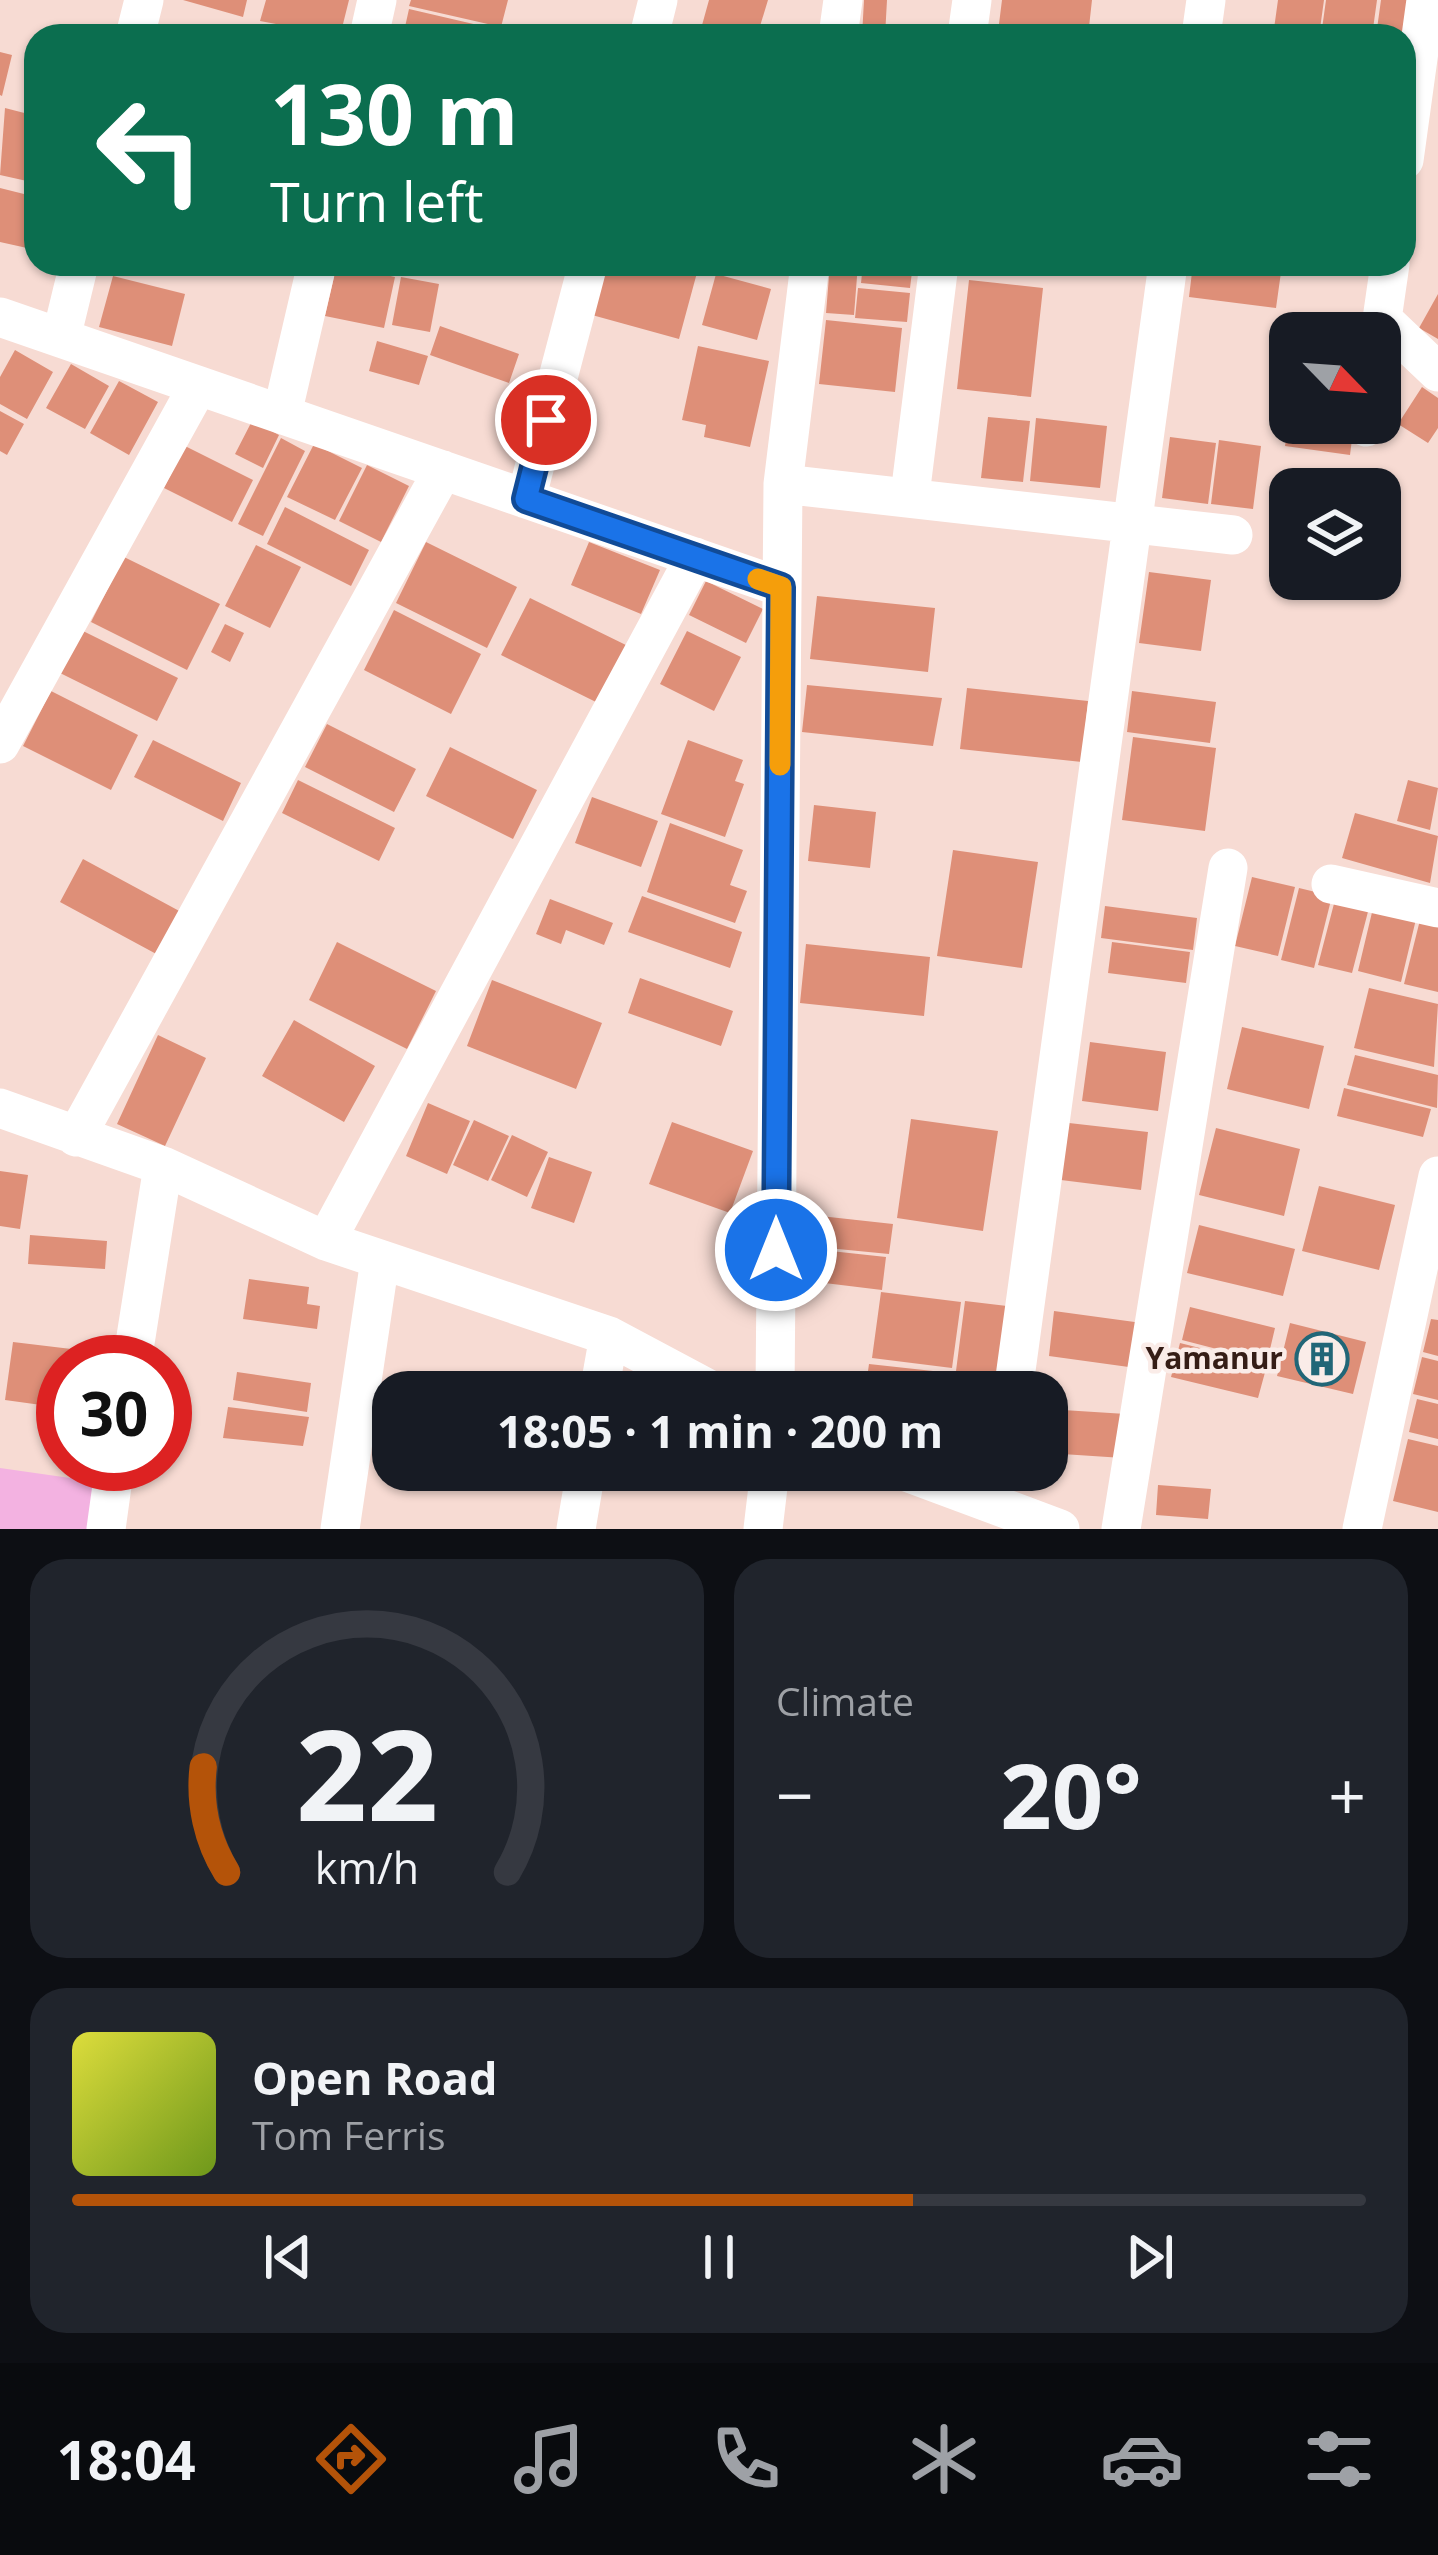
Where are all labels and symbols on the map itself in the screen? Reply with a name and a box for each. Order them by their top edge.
north arrow [1269,312,1401,444]
pin [495,369,597,471]
position arrow [713,1187,839,1313]
building icon: Yamanur [1294,1331,1350,1387]
speed limit sign: 30 [36,1335,192,1491]
place label: Yamanur [1146,1337,1283,1378]

